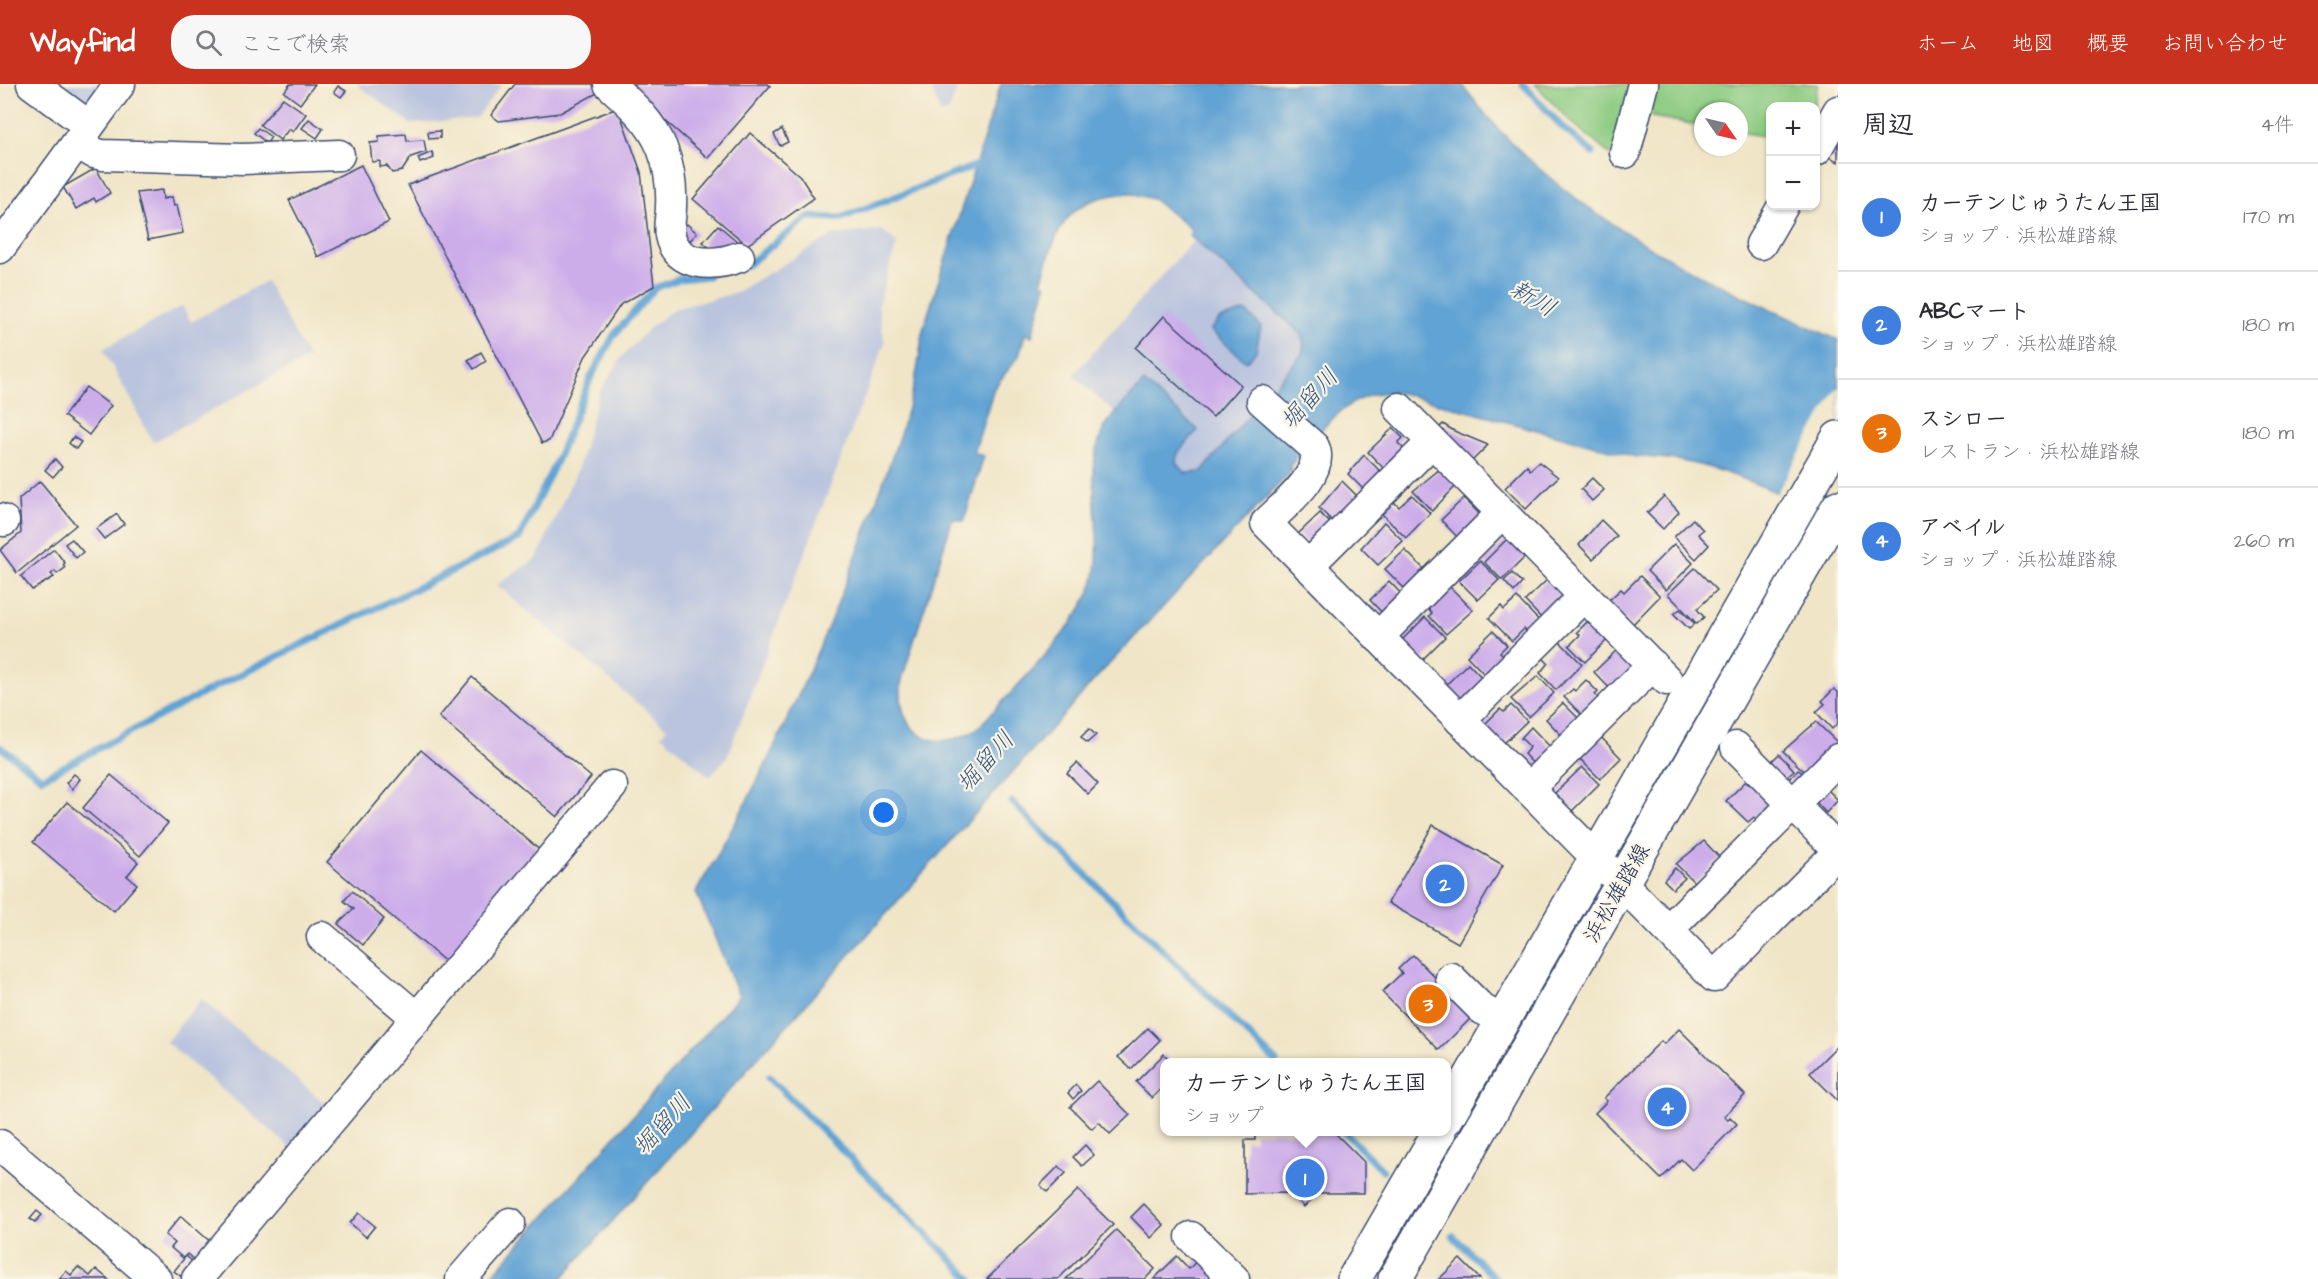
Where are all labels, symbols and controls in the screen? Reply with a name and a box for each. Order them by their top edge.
search box [171,15,591,69]
text: Wayfind [30,23,135,62]
icon: search [192,26,225,59]
text: ここで検索 [240,29,350,60]
text: ホーム [1917,29,1979,58]
text: 地図 [2012,29,2054,58]
text: 概要 [2087,29,2129,58]
text: お問い合わせ [2162,29,2288,58]
north arrow [1694,102,1748,156]
map controls [1766,102,1820,210]
button: + [1766,102,1820,156]
text: 周辺 [1862,107,1914,143]
text: 4件 [2260,111,2294,139]
button: − [1766,156,1820,210]
text: カーテンじゅうたん王国 [1919,188,2161,219]
text: 1 [1880,203,1883,231]
text: 170 m [2243,203,2294,231]
text: ショップ · 浜松雄踏線 [1919,222,2117,250]
water label: 新川 [1504,272,1562,326]
text: ABCマート [1919,296,2030,327]
text: 2 [1876,311,1887,339]
text: 180 m [2242,311,2294,339]
text: ショップ · 浜松雄踏線 [1919,330,2117,358]
water label: 堀留川 [1273,361,1347,437]
text: スシロー [1919,404,2007,435]
text: 3 [1876,419,1887,447]
text: 180 m [2242,419,2294,447]
text: レストラン · 浜松雄踏線 [1919,438,2139,466]
text: アベイル [1919,512,2006,543]
text: 4 [1875,527,1888,555]
text: 260 m [2234,527,2294,555]
text: ショップ · 浜松雄踏線 [1919,546,2117,574]
water label: 堀留川 [949,724,1023,800]
your location [869,798,898,827]
street label: 浜松雄踏線 [1576,838,1658,948]
pin: 2 [1426,862,1464,906]
pin: 3 [1408,982,1448,1026]
popup [1160,1058,1451,1136]
text: カーテンじゅうたん王国 [1184,1068,1427,1099]
pin: 4 [1648,1084,1686,1130]
water label: 堀留川 [626,1087,700,1163]
text: ショップ [1184,1102,1264,1130]
pin: 1 [1286,1156,1324,1200]

